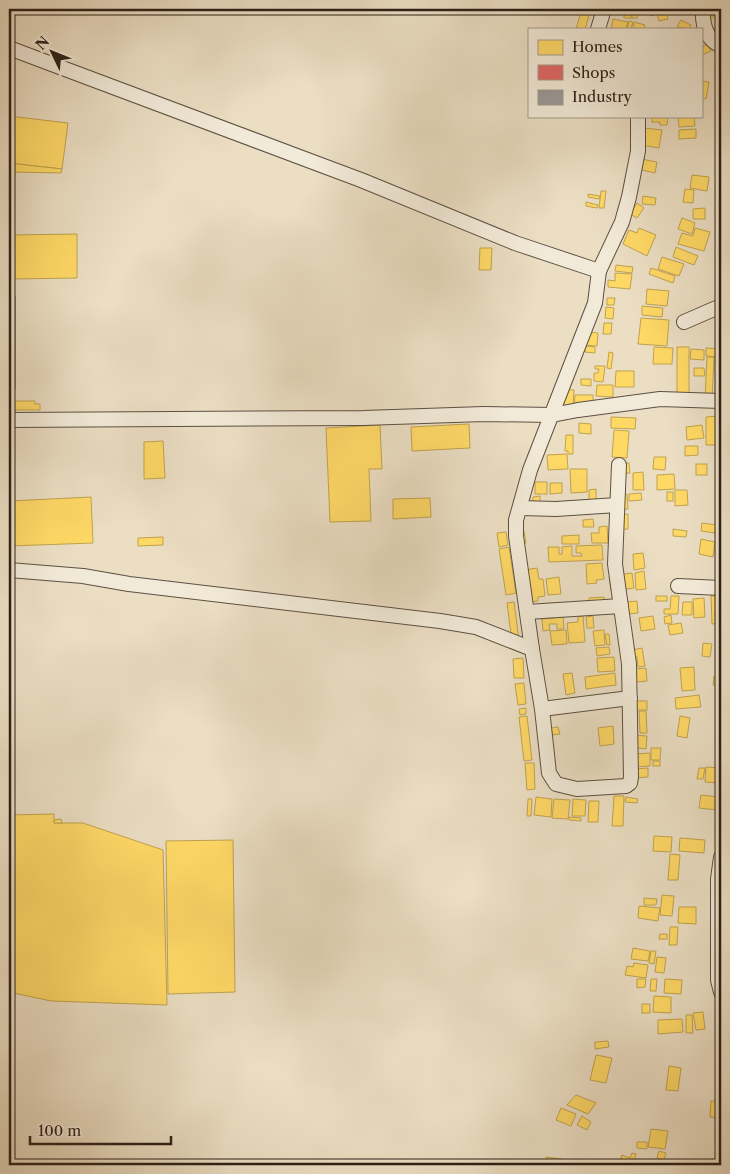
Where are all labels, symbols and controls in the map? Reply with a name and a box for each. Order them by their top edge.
north arrow [28,28,78,78]
legend [528,28,702,118]
text: N [32,33,53,54]
text: Homes [572,37,623,56]
text: Shops [572,63,615,82]
text: Industry [572,87,632,106]
scale bar [30,1114,171,1146]
text: 100 m [38,1121,81,1140]

